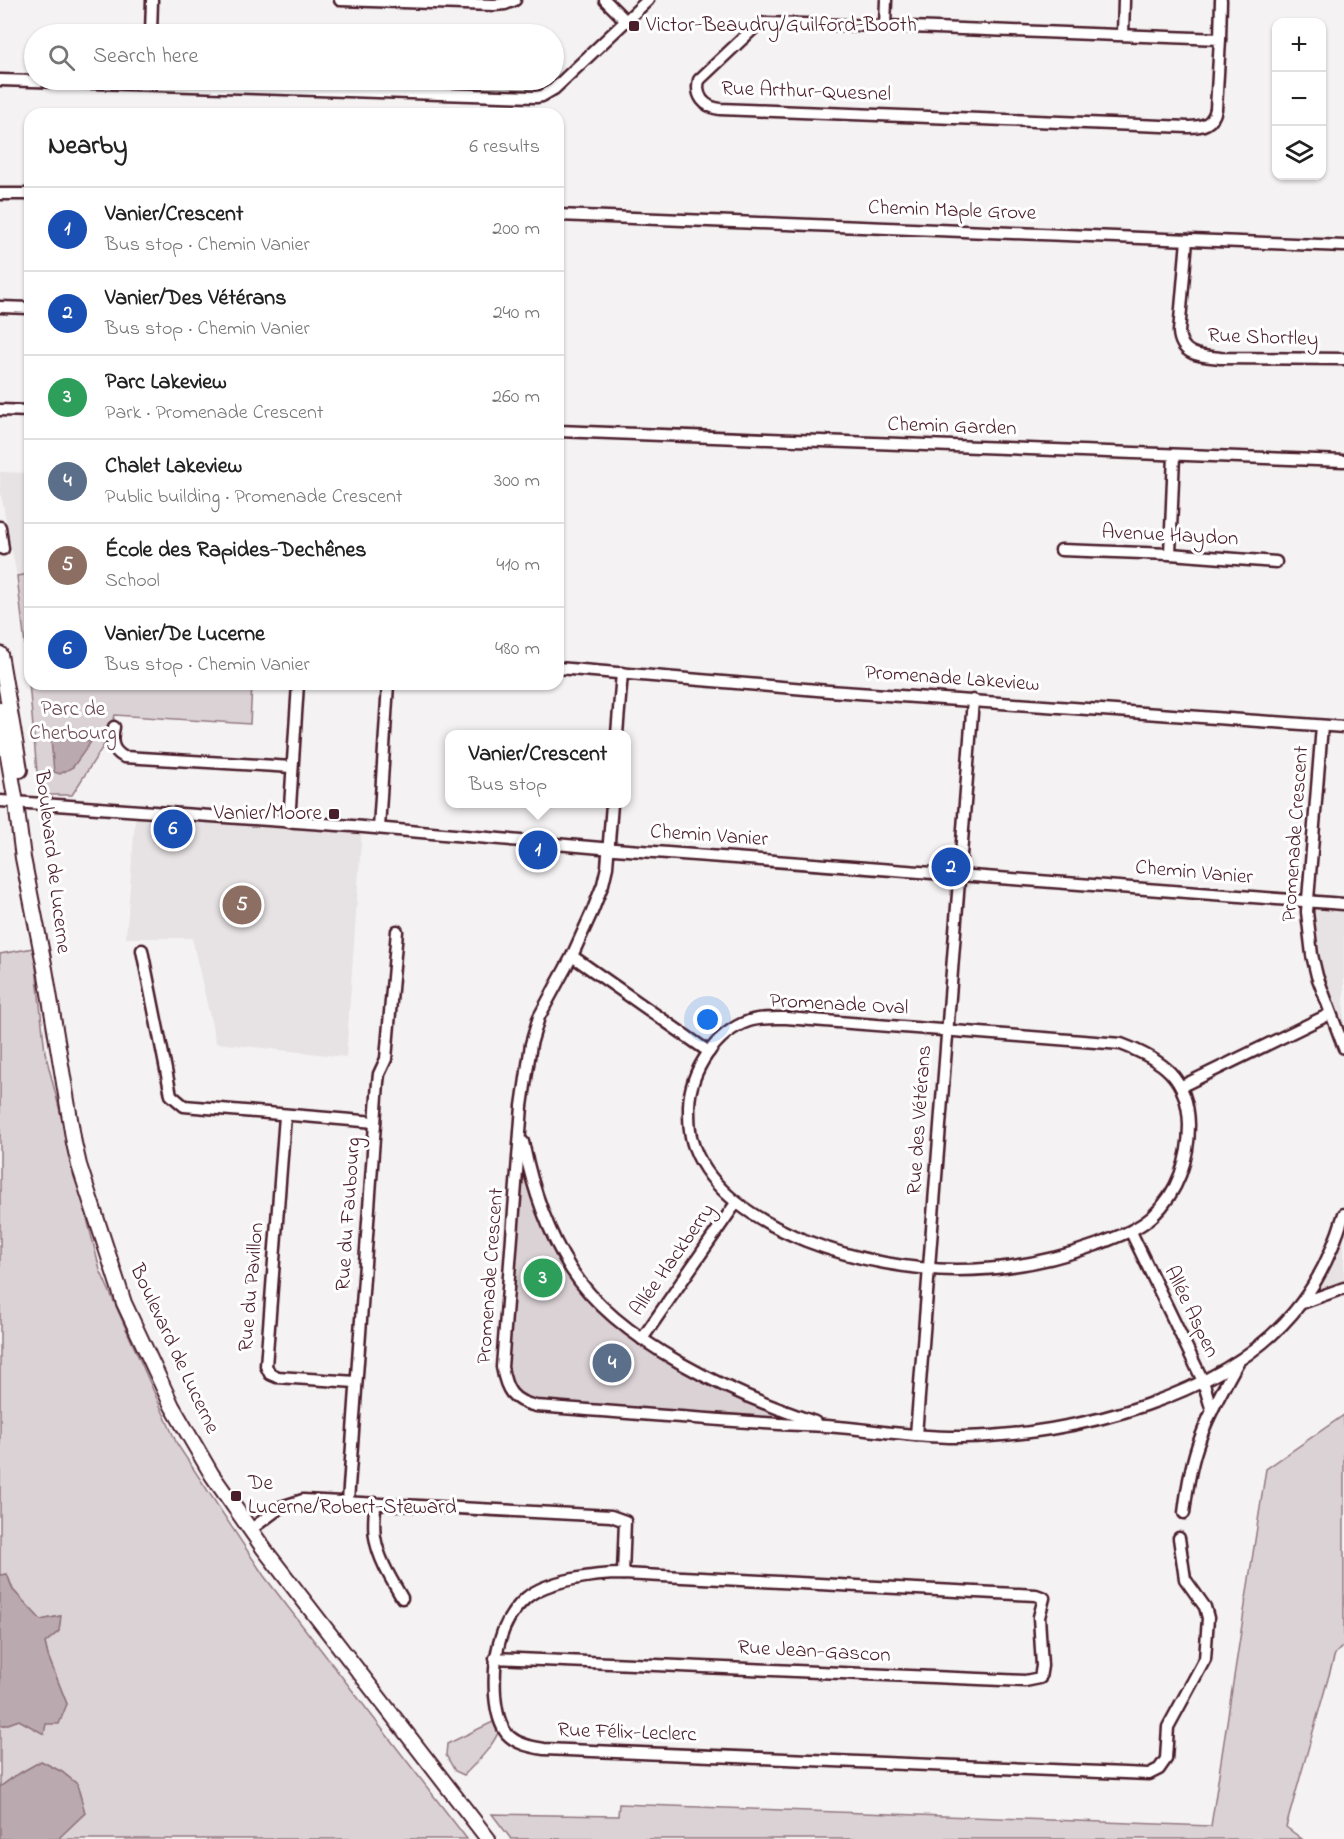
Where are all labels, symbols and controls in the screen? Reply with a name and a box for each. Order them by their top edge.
place label: Victor-Beaudry/Guilford-Booth [645,11,917,43]
map controls [1272,18,1326,180]
button: + [1272,18,1326,72]
marker: Victor-Beaudry/Guilford-Booth [627,19,641,33]
search box [24,24,564,90]
icon: search [45,41,78,74]
text: Search here [93,41,198,73]
button: − [1272,72,1326,126]
street label: Rue Arthur-Quesnel [721,74,891,110]
button: layers [1272,126,1326,180]
text: Nearby [48,128,127,166]
text: 6 results [469,133,540,162]
street label: Chemin Maple Grove [867,193,1037,229]
text: Vanier/Crescent [105,199,243,231]
text: 1 [64,215,71,244]
text: 200 m [492,215,540,244]
text: Bus stop · Chemin Vanier [105,231,310,260]
text: Vanier/Des Vétérans [105,283,286,315]
text: 2 [63,299,72,328]
text: 240 m [493,299,540,328]
text: Bus stop · Chemin Vanier [105,315,310,344]
street label: Rue Shortley [1207,321,1319,357]
text: Parc Lakeview [105,367,227,399]
text: 3 [63,383,72,412]
text: 260 m [492,383,540,412]
text: Park · Promenade Crescent [105,399,323,428]
street label: Chemin Garden [887,410,1017,444]
text: Chalet Lakeview [105,451,242,483]
text: 4 [63,467,72,496]
text: 300 m [494,467,540,496]
text: Public building · Promenade Crescent [105,483,402,512]
street label: Avenue Haydon [1101,517,1239,557]
text: École des Rapides-Dechênes [105,535,366,567]
text: 5 [62,551,73,580]
text: 410 m [496,551,540,580]
text: School [105,567,160,596]
text: Vanier/De Lucerne [105,619,265,651]
text: 6 [63,635,72,664]
text: 480 m [495,635,540,664]
text: Bus stop · Chemin Vanier [105,651,310,680]
street label: Promenade Lakeview [864,658,1040,700]
park label: Parc de Cherbourg [29,695,117,751]
popup [445,730,631,808]
text: Vanier/Crescent [469,739,607,771]
street label: Promenade Crescent [1275,745,1317,923]
street label: Boulevard de Lucerne [26,768,78,956]
text: Bus stop [469,771,547,800]
place label: Vanier/Moore [213,799,323,829]
pin: 6 [154,806,192,852]
marker: Vanier/Moore [327,807,341,821]
street label: Chemin Vanier [649,817,769,855]
pin: 1 [518,828,558,872]
pin: 2 [932,844,970,890]
street label: Chemin Vanier [1134,853,1254,893]
pin: 5 [222,882,262,928]
street label: Promenade Oval [769,986,909,1024]
your location [693,1005,722,1034]
street label: Rue des Vétérans [900,1044,940,1196]
street label: Rue du Faubourg [329,1136,371,1292]
street label: Promenade Crescent [470,1187,512,1365]
street label: Allée Hackberry [623,1198,725,1324]
street label: Rue du Pavillon [231,1221,273,1353]
pin: 3 [524,1256,562,1300]
street label: Boulevard de Lucerne [121,1258,227,1439]
street label: Allée Aspen [1156,1261,1226,1363]
pin: 4 [592,1340,632,1386]
place label: De Lucerne/Robert-Steward [247,1469,457,1523]
marker: De Lucerne/Robert-Steward [229,1489,243,1503]
street label: Rue Jean-Gascon [737,1633,891,1671]
street label: Rue Félix-Leclerc [557,1716,698,1750]

